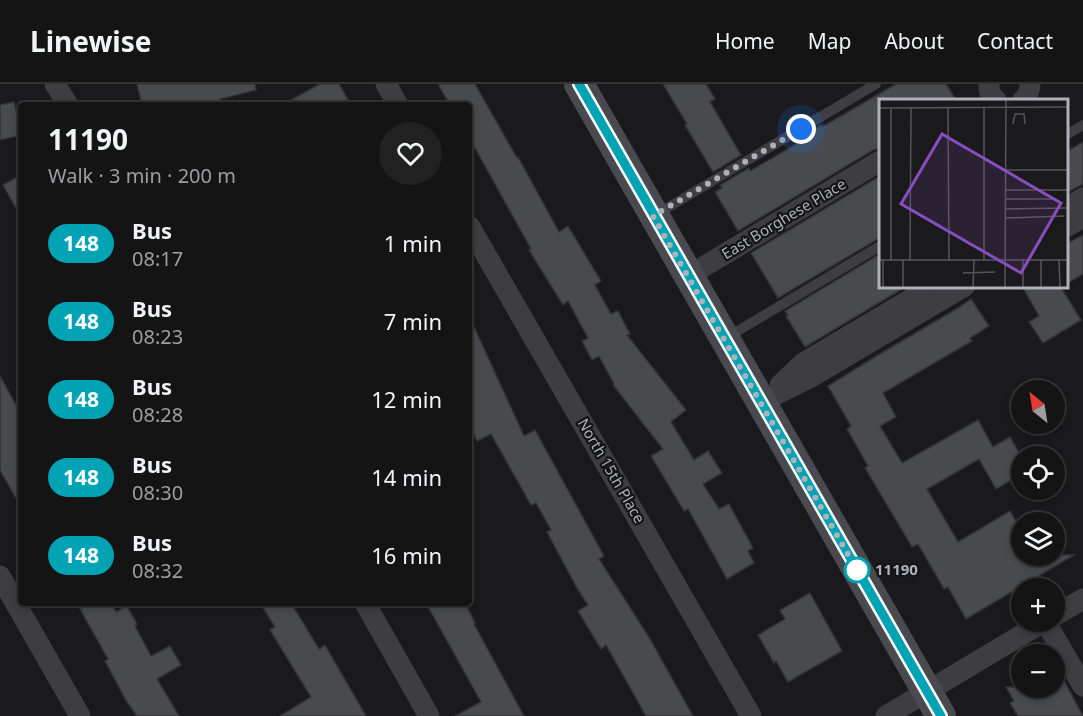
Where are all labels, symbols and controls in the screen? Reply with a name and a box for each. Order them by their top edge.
text: Linewise [30,22,152,60]
text: Home [715,27,775,55]
text: Map [808,27,851,55]
text: About [884,27,944,55]
text: Contact [977,27,1053,55]
inset map [879,99,1068,288]
your location [786,114,816,144]
text: 11190 [48,120,128,158]
button: heart [379,122,442,185]
text: Walk · 3 min · 200 m [48,162,236,189]
street label: East Borghese Place [718,173,849,263]
text: Bus [132,215,172,245]
text: 1 min [384,228,442,258]
text: 148 [63,229,99,257]
text: 08:17 [132,245,183,272]
text: Bus [132,293,172,323]
text: 7 min [384,306,442,336]
text: 148 [63,307,99,335]
text: 08:23 [132,323,183,350]
text: Bus [132,371,172,401]
north arrow [1011,380,1065,434]
map controls [1011,380,1065,698]
text: 12 min [371,384,442,414]
text: 148 [63,385,99,413]
text: 08:28 [132,401,183,428]
street label: North 15th Place [574,414,650,527]
button: locate [1011,446,1065,500]
text: Bus [132,449,172,479]
text: 14 min [371,462,442,492]
text: 148 [63,463,99,491]
text: 08:30 [132,479,183,506]
button: layers [1011,512,1065,566]
text: Bus [132,527,172,557]
text: 16 min [371,540,442,570]
text: 148 [63,541,99,569]
text: 08:32 [132,557,183,584]
marker: 11190 [844,557,870,583]
place label: 11190 [875,559,918,579]
button: + [1011,578,1065,632]
button: − [1011,644,1065,698]

